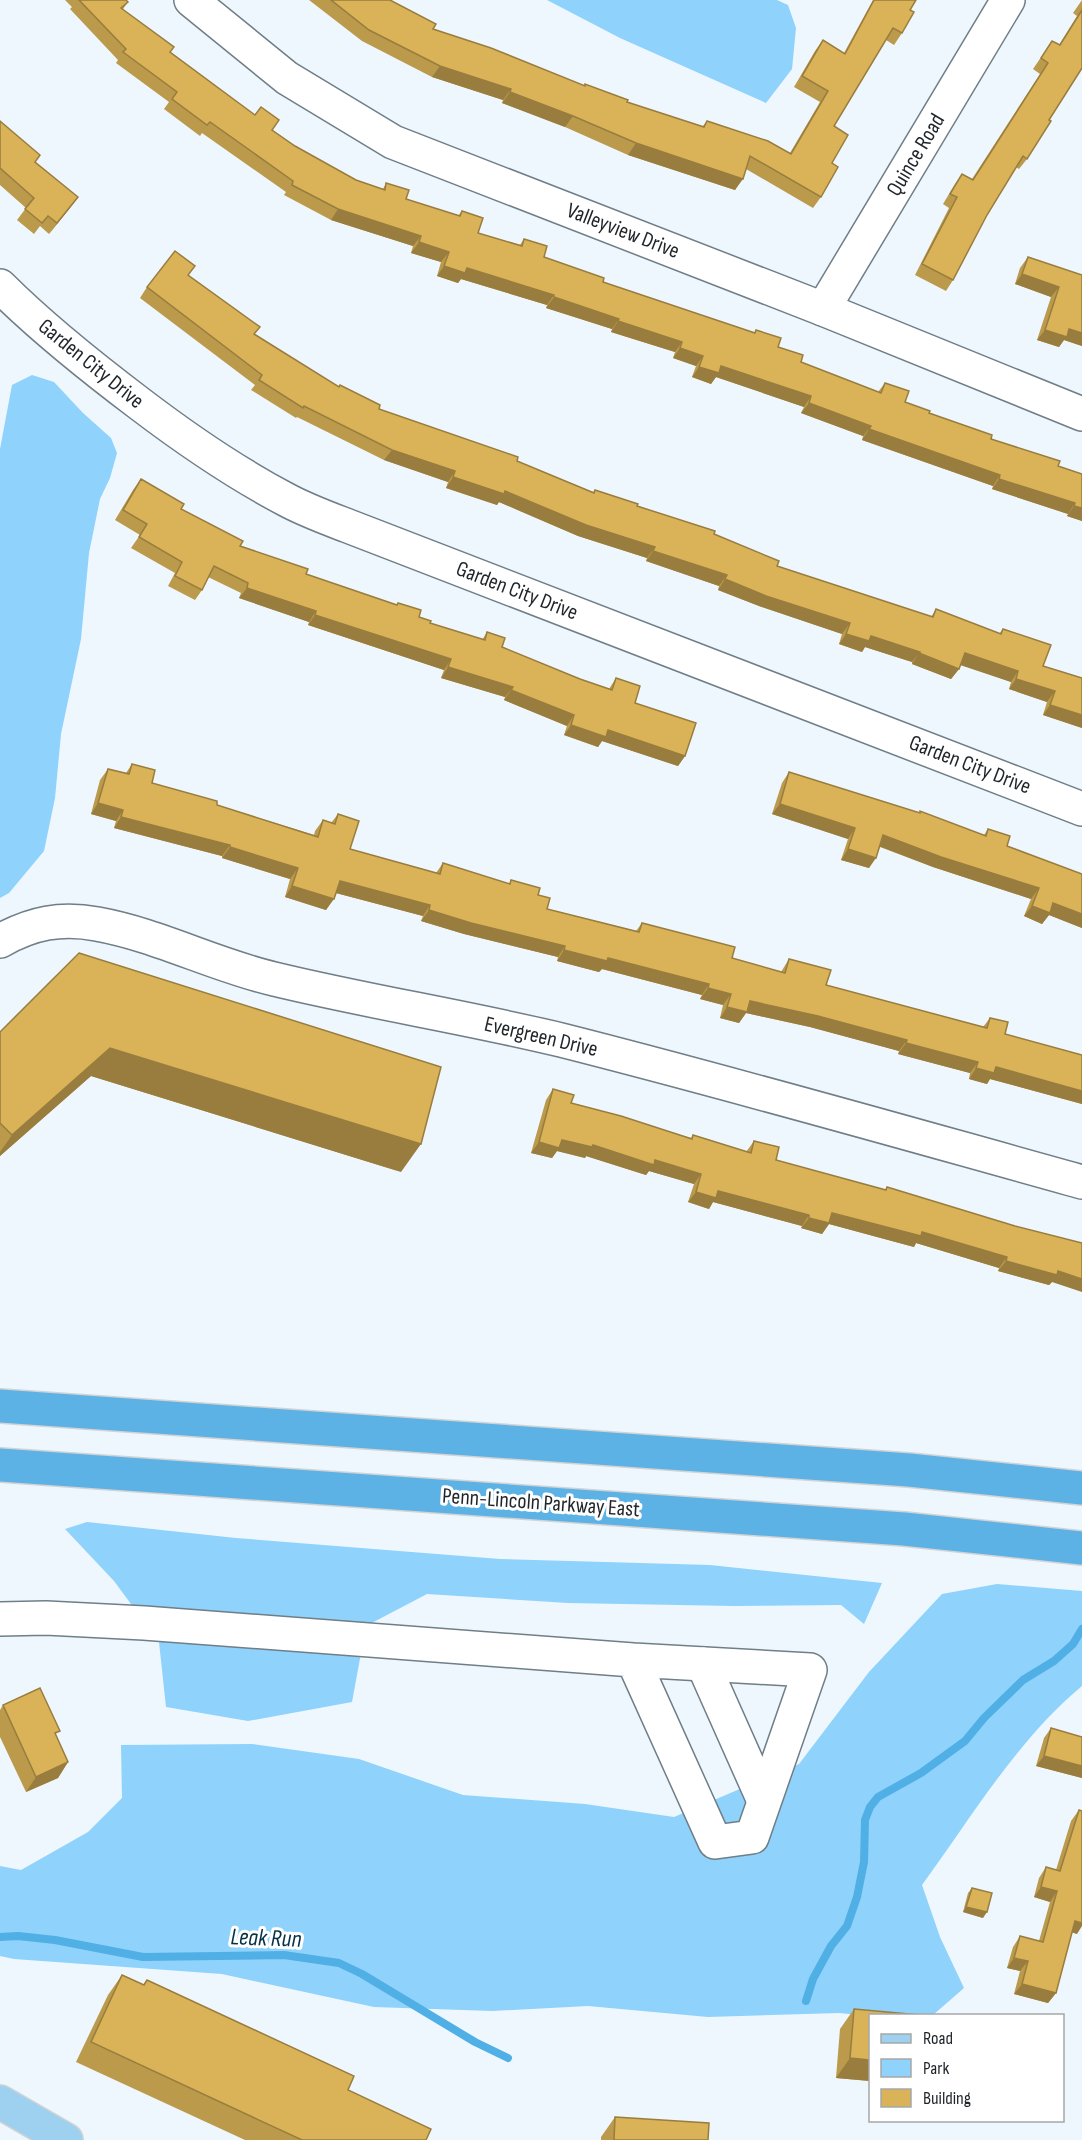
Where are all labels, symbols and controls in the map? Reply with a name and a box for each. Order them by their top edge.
street label: Quince Road [881,109,951,201]
street label: Valleyview Drive [563,197,683,265]
street label: Garden City Drive [33,313,149,415]
street label: Garden City Drive [452,555,582,627]
street label: Garden City Drive [905,729,1035,801]
street label: Evergreen Drive [482,1011,600,1063]
street label: Penn-Lincoln Parkway East [441,1483,641,1523]
water label: Leak Run [230,1922,302,1954]
legend [869,2014,1064,2122]
text: Road [923,2028,953,2049]
text: Park [923,2058,949,2079]
text: Building [923,2088,971,2109]

